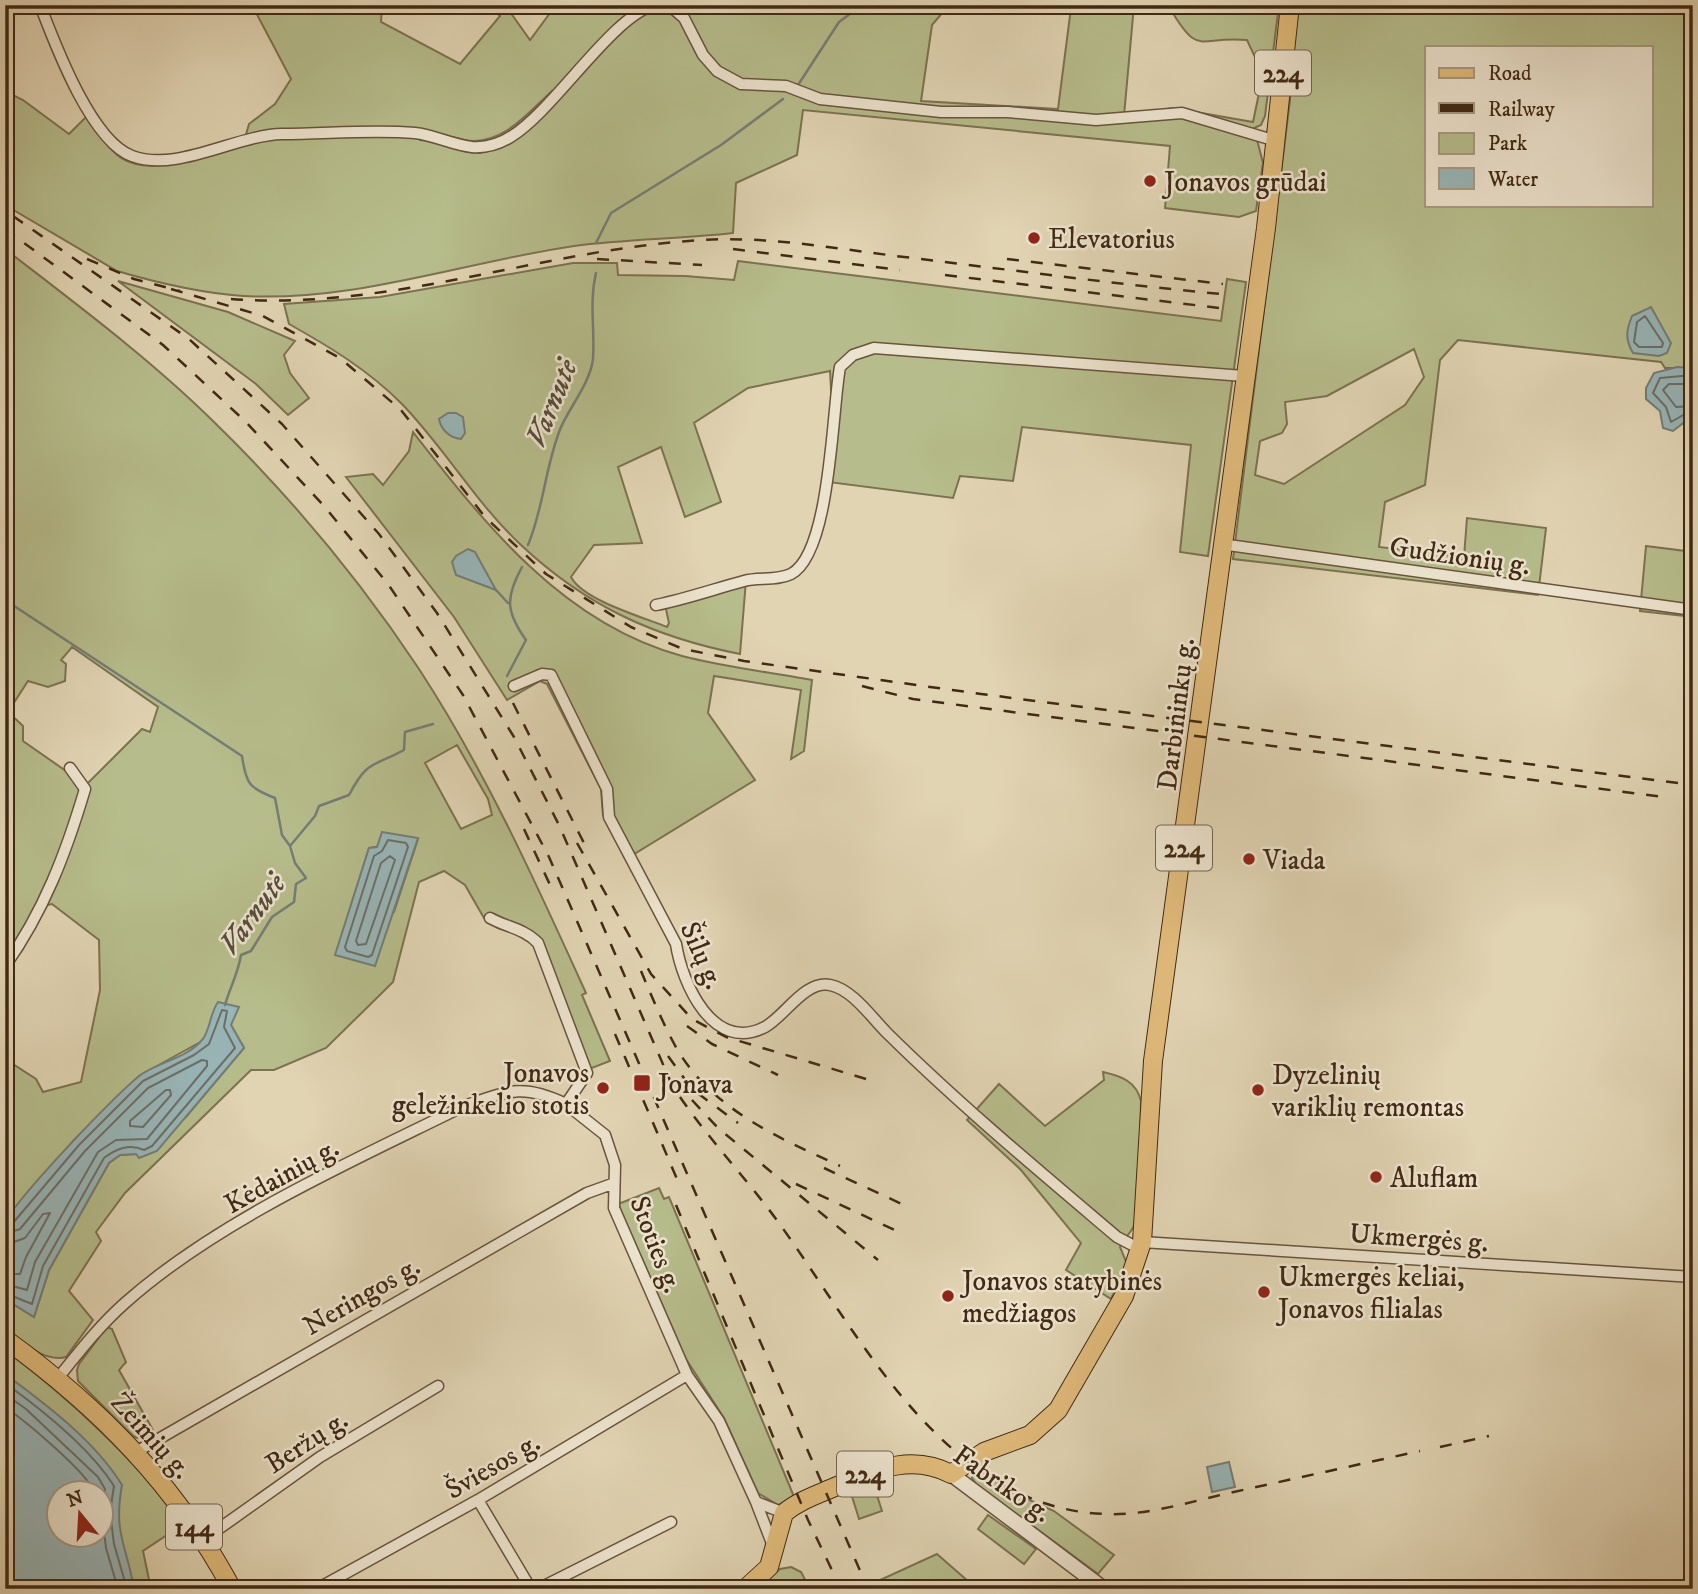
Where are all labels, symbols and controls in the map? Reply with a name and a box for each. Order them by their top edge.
legend [1425,46,1652,206]
road number: 224 [1255,50,1311,96]
text: Road [1488,61,1532,87]
text: Railway [1488,97,1556,123]
text: Park [1488,131,1528,157]
place label: Jonavos grūdai [1161,165,1327,200]
text: Water [1487,167,1538,193]
marker: Jonavos grūdai [1142,173,1158,189]
place label: Elevatorius [1048,222,1175,257]
marker: Elevatorius [1026,230,1042,246]
water label: Varnutė [518,353,587,453]
street label: Gudžionių g. [1387,529,1532,584]
street label: Darbininkų g. [1150,636,1203,793]
road number: 224 [1156,826,1212,870]
place label: Viada [1262,843,1326,878]
marker: Viada [1241,851,1257,867]
water label: Varnutė [212,866,296,963]
street label: Šilų g. [672,916,732,995]
place label: Jonavos geležinkelio stotis [392,1056,589,1123]
place label: Dyzelinių variklių remontas [1271,1058,1464,1125]
place label: Jonava [655,1067,733,1102]
marker: Jonava [632,1073,652,1093]
marker: Jonavos geležinkelio stotis [595,1080,611,1096]
marker: Dyzelinių variklių remontas [1250,1082,1266,1098]
street label: Kėdainių g. [218,1131,345,1222]
place label: Aluflam [1390,1161,1478,1196]
marker: Aluflam [1368,1169,1384,1185]
street label: Stoties g. [621,1191,690,1298]
street label: Ukmergės g. [1348,1216,1490,1261]
street label: Neringos g. [297,1249,426,1344]
place label: Ukmergės keliai, Jonavos filialas [1275,1260,1465,1327]
place label: Jonavos statybinės medžiagos [959,1264,1162,1331]
marker: Ukmergės keliai, Jonavos filialas [1256,1284,1272,1300]
marker: Jonavos statybinės medžiagos [940,1288,956,1304]
street label: Žeimių g. [103,1385,200,1487]
street label: Beržų g. [259,1403,355,1482]
street label: Šviesos g. [438,1424,547,1507]
street label: Fabriko g. [946,1438,1058,1531]
road number: 224 [837,1452,893,1497]
north arrow [46,1478,116,1548]
text: N [64,1486,87,1513]
road number: 144 [166,1504,222,1550]

